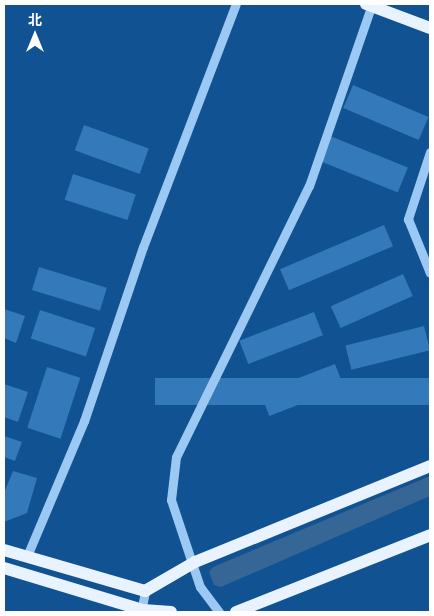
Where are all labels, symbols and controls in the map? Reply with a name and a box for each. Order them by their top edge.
north arrow [10,10,60,60]
text: 北 [28,11,42,29]

